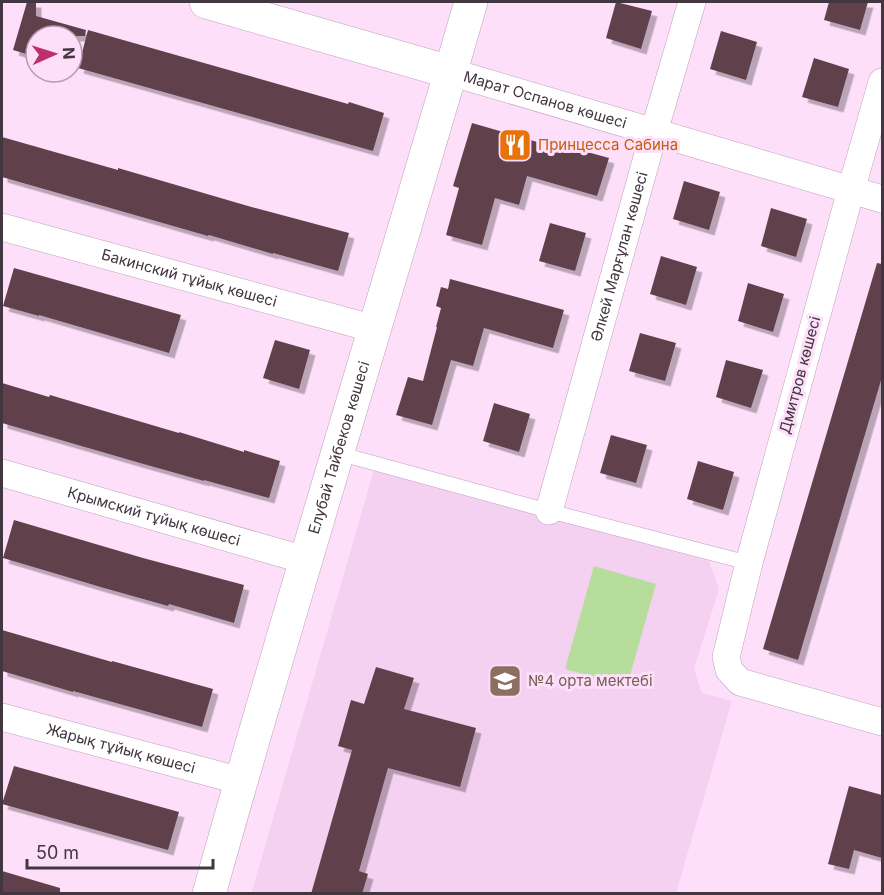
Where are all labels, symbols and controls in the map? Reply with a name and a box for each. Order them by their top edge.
north arrow [24,24,84,84]
text: N [59,47,79,60]
street label: Марат Оспанов көшесі [461,66,629,132]
restaurant icon: Принцесса Сабина [497,127,533,163]
place label: Принцесса Сабина [538,135,678,154]
street label: Әлкей Марғұлан көшесі [586,169,652,344]
street label: Бакинский тұйық көшесі [99,245,279,311]
street label: Дмитров көшесі [775,314,824,436]
street label: Елубай Тайбеков көшесі [304,359,373,536]
street label: Крымский тұйық көшесі [65,482,243,550]
school or university icon: №4 орта мектебі [487,663,523,699]
place label: №4 орта мектебі [528,671,653,690]
street label: Жарық тұйық көшесі [44,719,197,777]
scale bar [27,832,213,870]
text: 50 m [36,842,79,863]

